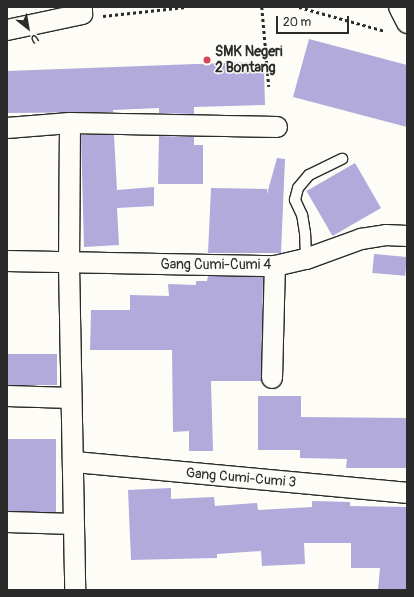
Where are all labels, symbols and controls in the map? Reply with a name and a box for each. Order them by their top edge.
north arrow [8,8,48,48]
scale bar [278,8,351,34]
text: 20 m [283,15,311,30]
text: U [28,31,41,46]
place label: SMK Negeri 2 Bontang [215,44,283,76]
marker: SMK Negeri 2 Bontang [202,55,212,65]
street label: Gang Cumi-Cumi 4 [161,257,271,273]
street label: Gang Cumi-Cumi 3 [185,465,297,491]

